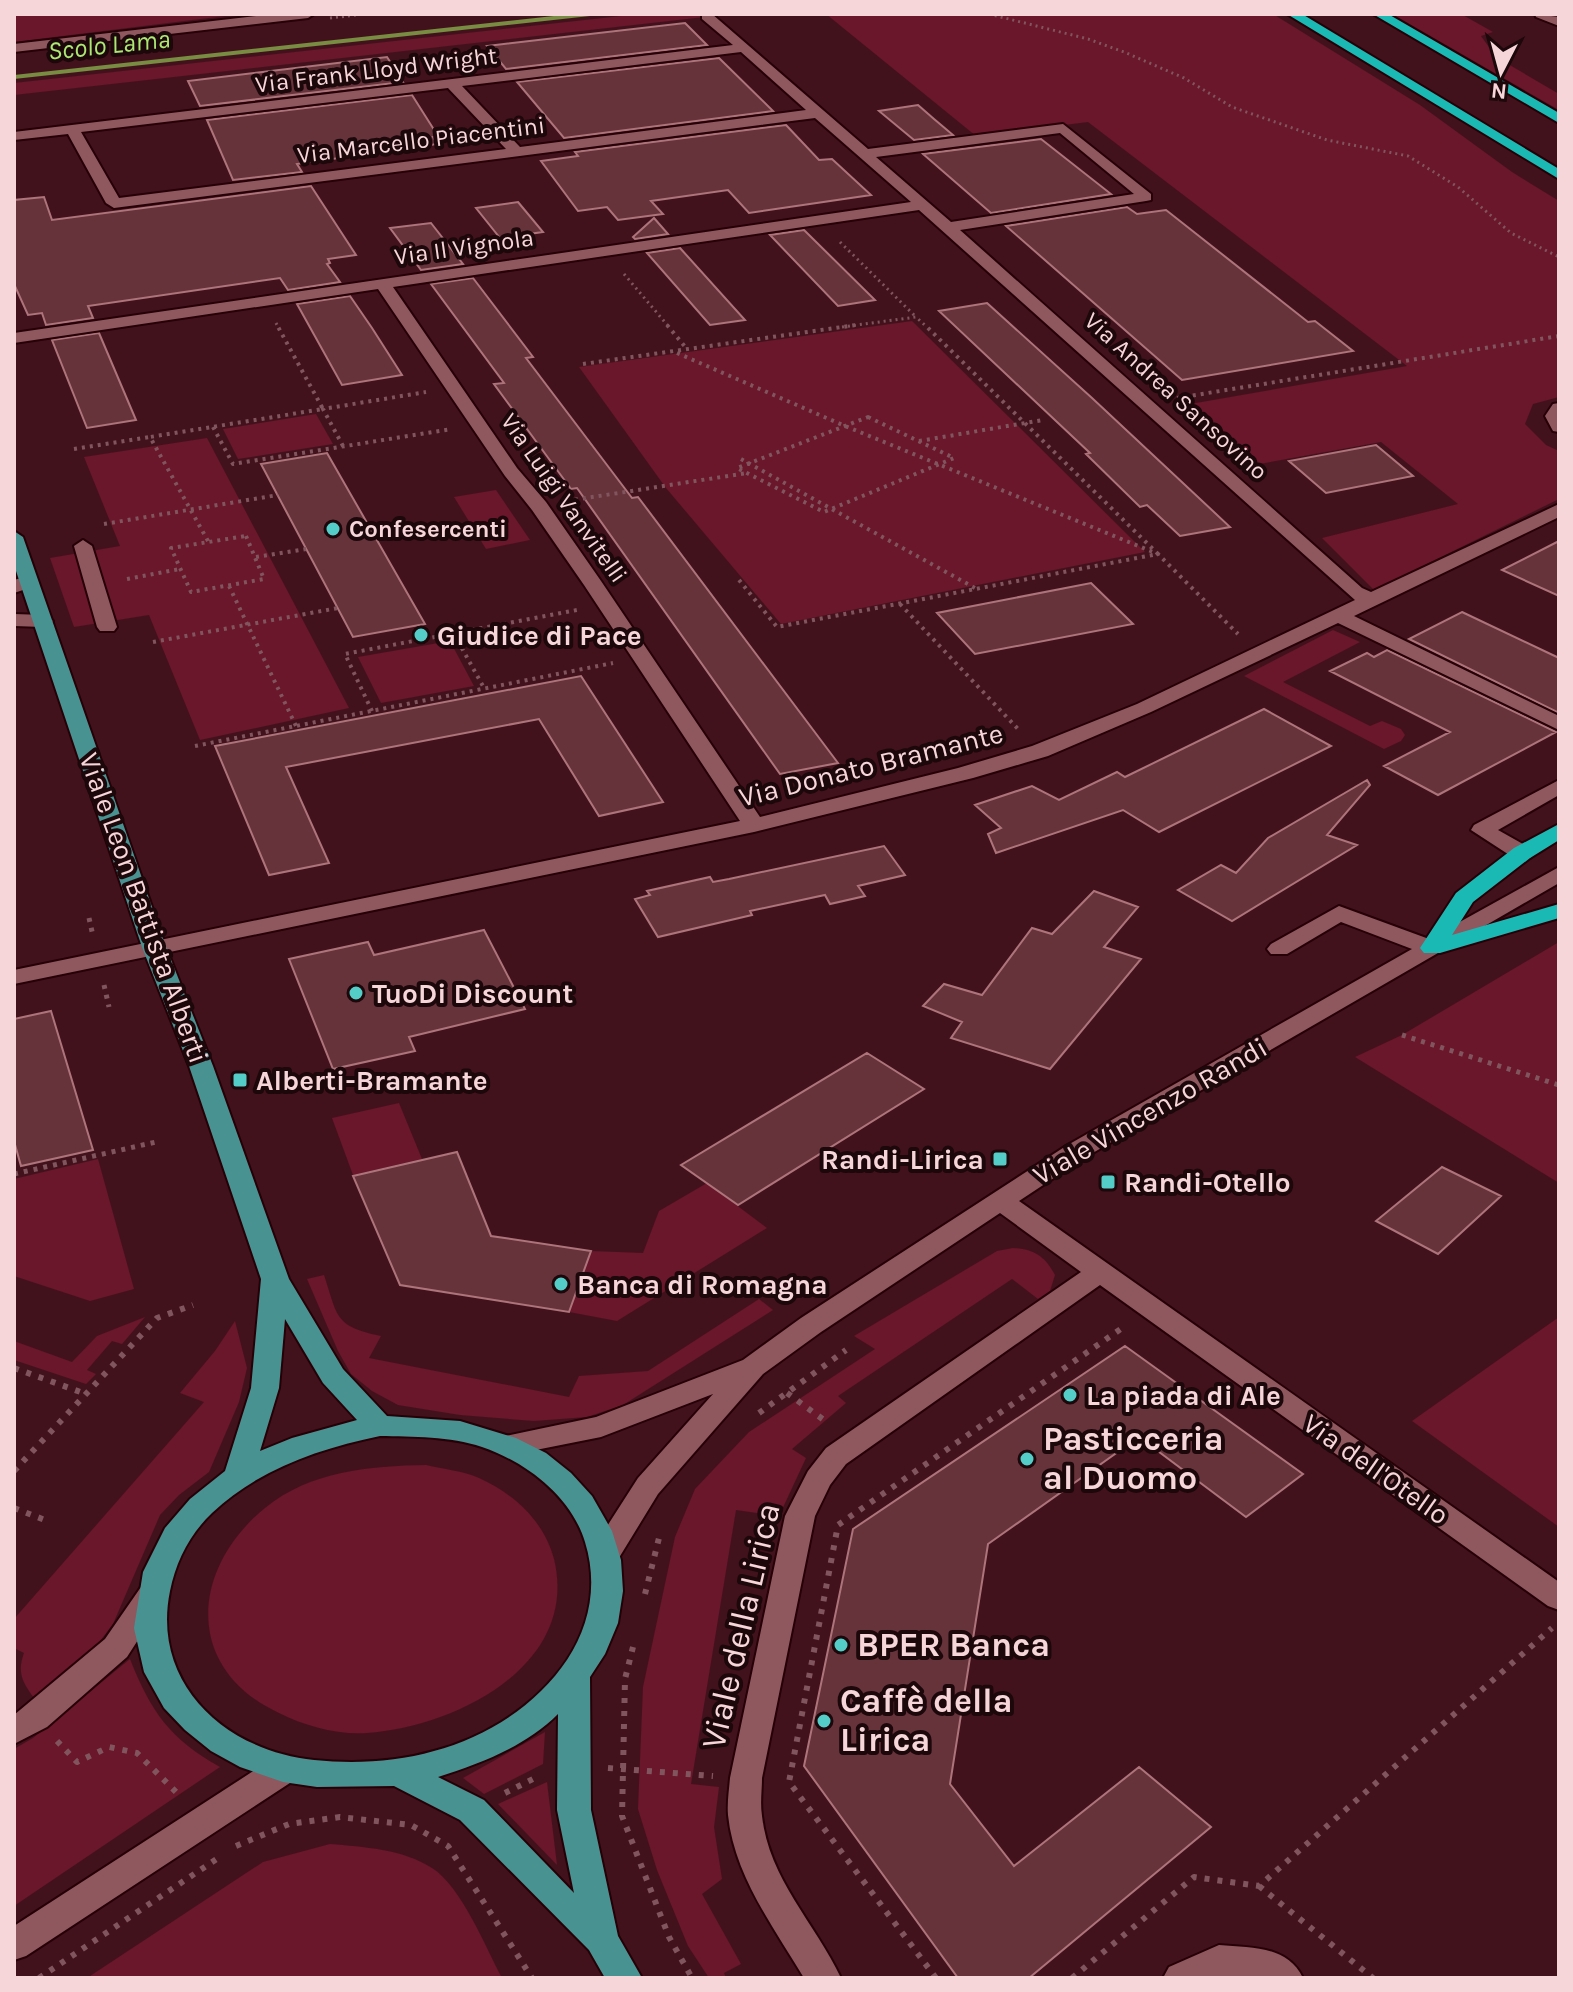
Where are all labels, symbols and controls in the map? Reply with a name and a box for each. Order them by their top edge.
water label: Scolo Lama [46,23,172,67]
north arrow [1461,32,1541,112]
street label: Via Frank Lloyd Wright [253,41,499,99]
text: N [1490,77,1508,105]
street label: Via Marcello Piacentini [296,111,546,169]
street label: Via Il Vignola [393,223,535,271]
street label: Via Andrea Sansovino [1079,306,1273,486]
street label: Via Luigi Vanvitelli [495,408,633,588]
place label: Confesercenti [349,515,507,543]
marker: Confesercenti [324,520,342,538]
place label: Giudice di Pace [437,619,642,652]
marker: Giudice di Pace [412,626,430,644]
street label: Via Donato Bramante [735,716,1007,814]
street label: Viale Leon Battista Alberti [72,748,216,1068]
place label: TuoDi Discount [372,977,573,1010]
marker: TuoDi Discount [347,984,365,1002]
street label: Viale Vincenzo Randi [1027,1031,1273,1191]
place label: Alberti-Bramante [256,1064,488,1097]
marker: Alberti-Bramante [231,1071,249,1089]
place label: Randi-Lirica [821,1143,984,1176]
marker: Randi-Lirica [991,1150,1009,1168]
place label: Randi-Otello [1124,1166,1291,1199]
marker: Randi-Otello [1099,1173,1117,1191]
place label: Banca di Romagna [577,1268,828,1301]
marker: Banca di Romagna [552,1275,570,1293]
place label: La piada di Ale [1086,1379,1281,1412]
marker: La piada di Ale [1061,1386,1079,1404]
street label: Via dell'Otello [1297,1407,1455,1531]
place label: Pasticceria al Duomo [1043,1419,1224,1498]
marker: Pasticceria al Duomo [1018,1450,1036,1468]
street label: Viale della Lirica [693,1499,789,1753]
place label: BPER Banca [857,1625,1050,1665]
marker: BPER Banca [832,1636,850,1654]
place label: Caffè della Lirica [840,1681,1013,1760]
marker: Caffè della Lirica [815,1712,833,1730]

